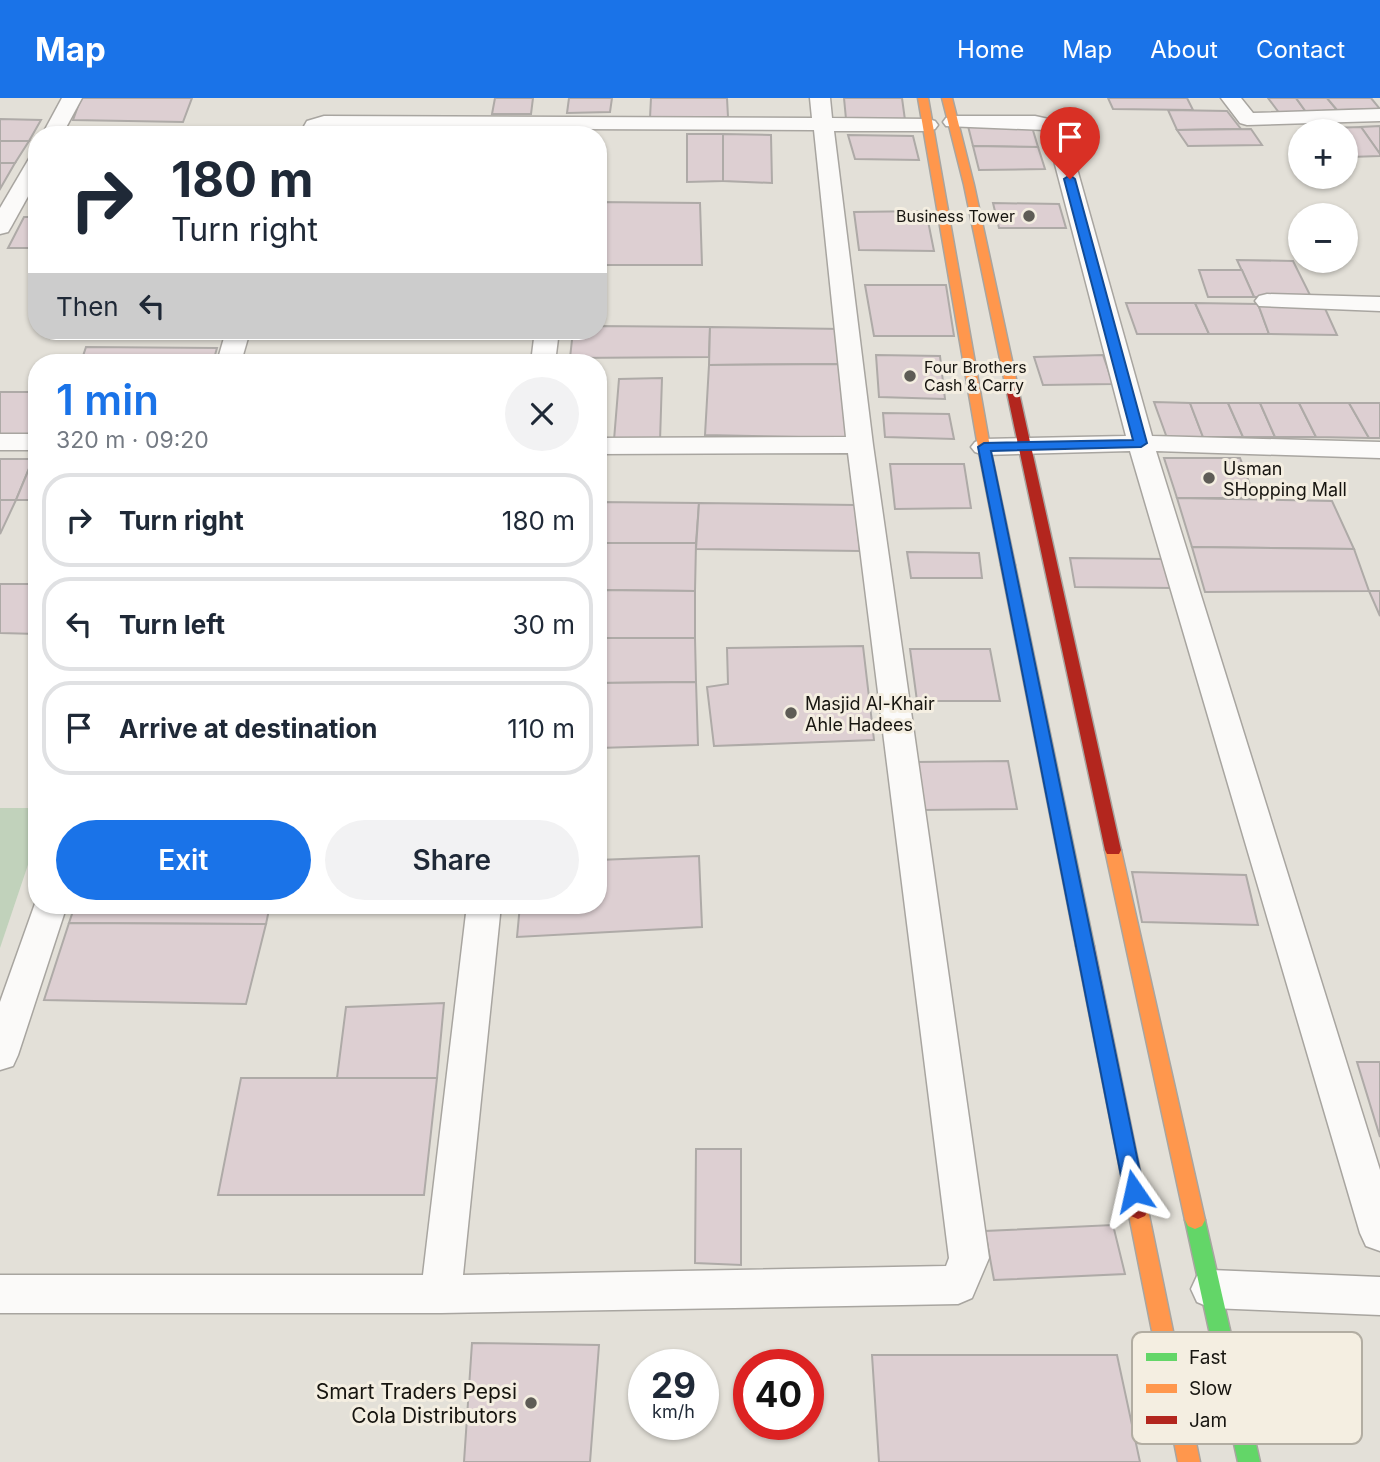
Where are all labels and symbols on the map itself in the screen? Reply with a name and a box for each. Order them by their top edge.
pin [1040,107,1100,179]
place label: Business Tower [896,206,1015,226]
marker: Business Tower [1021,208,1037,224]
place label: Four Brothers Cash & Carry [924,357,1027,395]
marker: Four Brothers Cash & Carry [902,368,918,384]
place label: Usman SHopping Mall [1223,458,1347,500]
marker: Usman SHopping Mall [1201,470,1217,486]
place label: Masjid Al-Khair Ahle Hadees [805,693,935,735]
marker: Masjid Al-Khair Ahle Hadees [783,705,799,721]
position arrow [1097,1154,1171,1228]
legend [1132,1332,1362,1444]
text: Fast [1189,1346,1227,1369]
speed limit sign: 40 [733,1349,824,1440]
text: Slow [1189,1377,1232,1400]
place label: Smart Traders Pepsi Cola Distributors [316,1379,517,1428]
marker: Smart Traders Pepsi Cola Distributors [523,1395,539,1411]
text: Jam [1189,1409,1227,1432]

